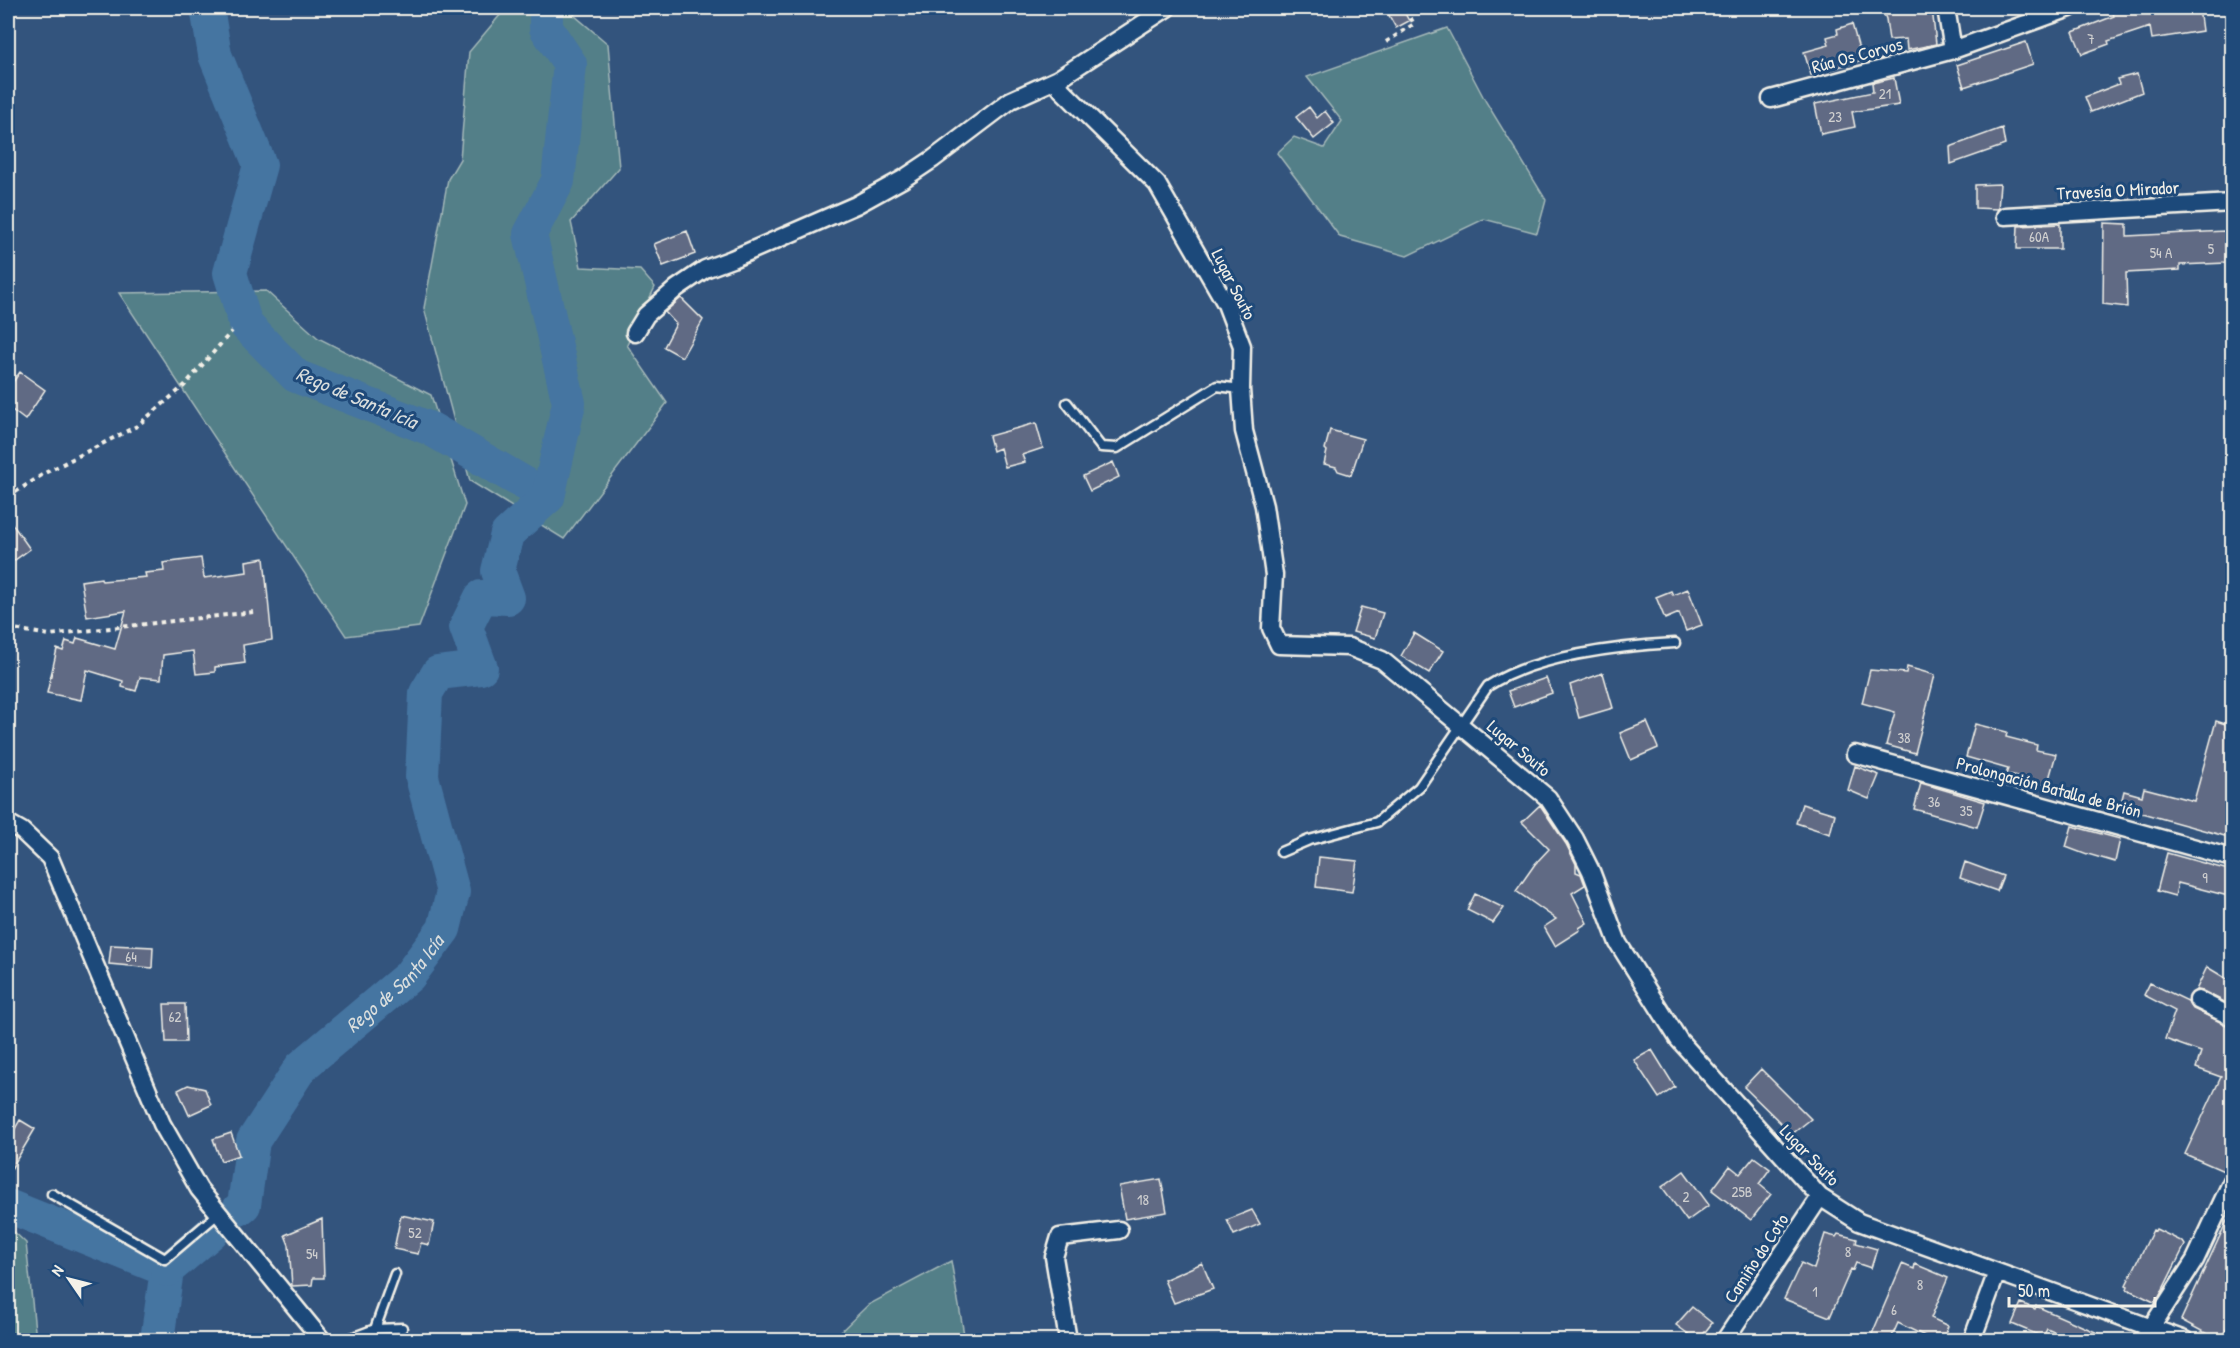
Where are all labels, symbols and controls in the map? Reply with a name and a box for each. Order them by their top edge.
house number: 7 [2087,28,2095,49]
street label: Rúa Os Corvos [1809,31,1905,79]
house number: 21 [1879,83,1891,104]
house number: 23 [1828,106,1842,127]
street label: Travesía O Mirador [2056,174,2180,206]
house number: 60A [2029,226,2050,247]
house number: 5 [2208,238,2215,259]
house number: 54 A [2150,242,2173,263]
street label: Lugar Souto [1206,244,1262,324]
water label: Rego de Santa Icía [292,359,424,436]
street label: Lugar Souto [1482,714,1556,782]
house number: 38 [1897,727,1911,748]
street label: Prolongación Batalla de Brión [1954,750,2144,824]
house number: 36 [1928,791,1940,812]
house number: 35 [1959,800,1973,821]
house number: 9 [2202,867,2208,888]
water label: Rego de Santa Icía [339,927,450,1038]
house number: 64 [125,946,137,967]
house number: 62 [168,1006,182,1027]
street label: Lugar Souto [1775,1119,1845,1191]
house number: 25B [1732,1181,1752,1202]
house number: 2 [1682,1186,1690,1207]
house number: 18 [1137,1189,1149,1210]
street label: Camiño do Coto [1718,1209,1794,1307]
house number: 52 [408,1222,422,1243]
house number: 8 [1845,1241,1851,1262]
house number: 54 [306,1243,318,1264]
north arrow [39,1249,99,1309]
text: N [45,1260,68,1280]
scale bar [2009,1270,2154,1308]
house number: 8 [1917,1274,1923,1295]
text: 50 m [2018,1278,2050,1303]
house number: 1 [1812,1281,1818,1302]
house number: 6 [1891,1299,1897,1320]

